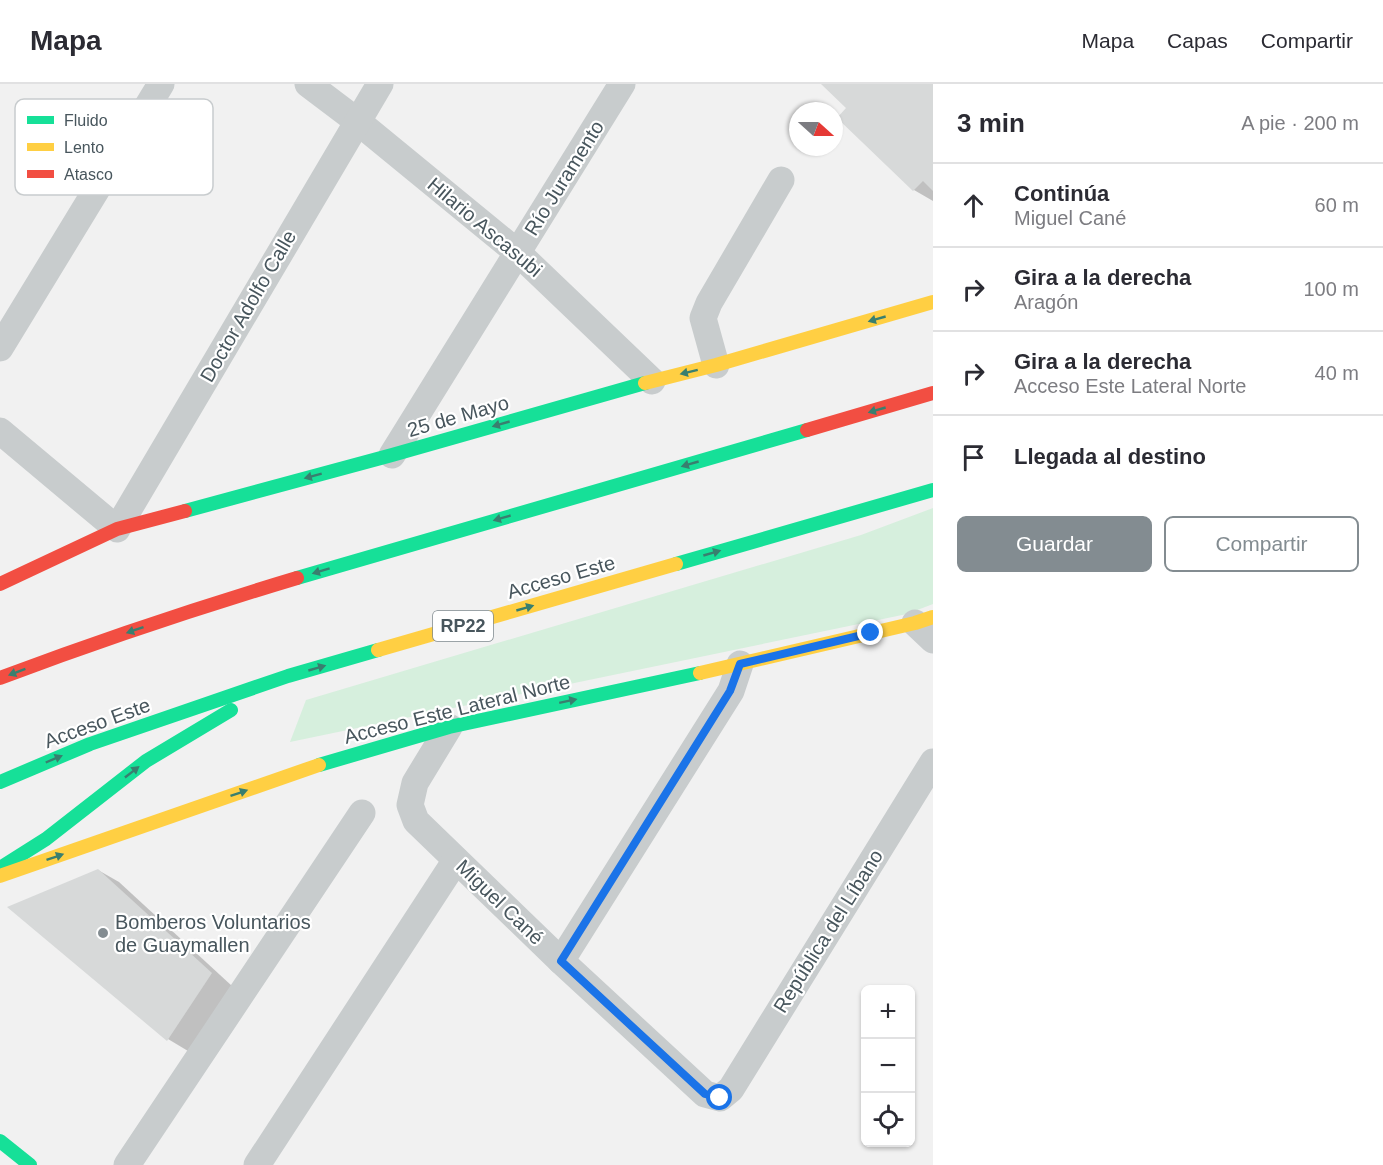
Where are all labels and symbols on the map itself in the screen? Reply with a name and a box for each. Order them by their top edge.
legend [15,99,213,195]
north arrow [789,102,843,156]
text: Fluido [64,112,108,129]
street label: Río Juramento [520,117,608,239]
text: Lento [64,139,104,156]
text: Atasco [64,166,113,183]
street label: Hilario Ascasubi [423,173,547,281]
street label: Doctor Adolfo Calle [196,226,300,386]
one-way arrow [868,315,886,324]
one-way arrow [680,368,698,377]
street label: 25 de Mayo [405,391,511,441]
one-way arrow [868,406,886,415]
one-way arrow [492,420,510,429]
one-way arrow [681,460,699,469]
one-way arrow [304,472,322,481]
one-way arrow [493,514,511,523]
one-way arrow [703,548,721,558]
street label: Acceso Este [505,551,617,603]
one-way arrow [311,567,329,576]
one-way arrow [516,603,534,612]
road number: RP22 [433,611,493,641]
route end [857,619,883,645]
one-way arrow [126,626,144,635]
one-way arrow [309,663,327,672]
one-way arrow [8,667,26,677]
street label: Acceso Este Lateral Norte [342,670,572,748]
street label: Acceso Este [41,694,153,752]
one-way arrow [559,696,578,705]
one-way arrow [45,754,63,763]
one-way arrow [124,766,140,778]
one-way arrow [231,787,249,797]
street label: República del Líbano [769,845,887,1017]
one-way arrow [46,852,64,861]
street label: Miguel Cané [452,855,548,949]
place label: Bomberos Voluntarios de Guaymallen [115,911,311,956]
marker: Bomberos Voluntarios de Guaymallen [96,926,110,940]
route start [706,1084,732,1110]

